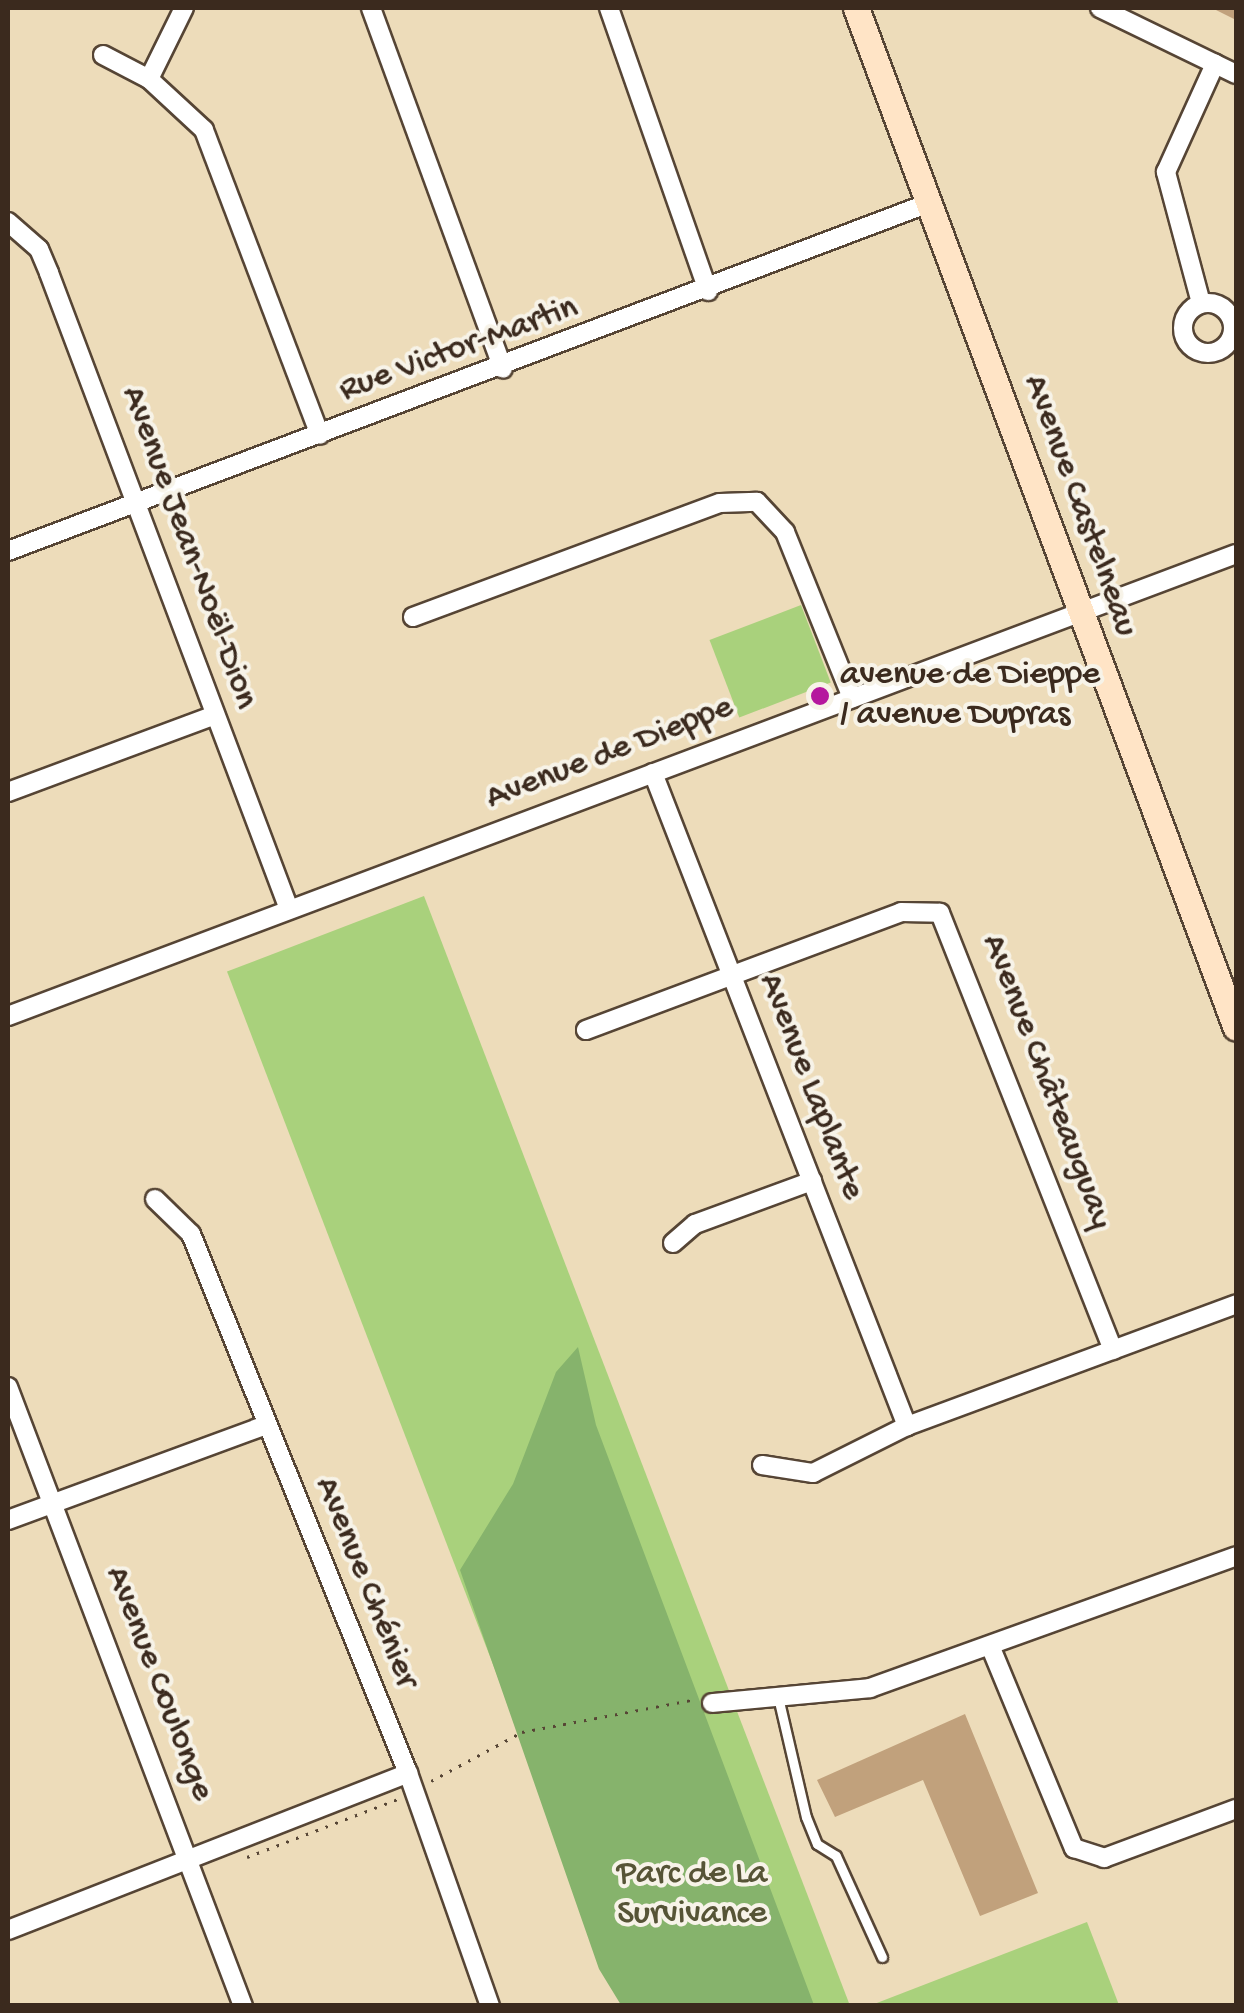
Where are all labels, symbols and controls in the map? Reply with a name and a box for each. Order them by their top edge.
street label: Rue Victor-Martin [334,287,584,413]
street label: Avenue Castelneau [1012,369,1146,643]
street label: Avenue Jean-Noël-Dion [110,381,266,715]
place label: avenue de Dieppe / avenue Dupras [840,655,1100,737]
marker: avenue de Dieppe / avenue Dupras [809,685,831,707]
street label: Avenue de Dieppe [480,688,740,820]
street label: Avenue Châteauguay [970,929,1122,1235]
street label: Avenue Laplante [748,968,872,1206]
street label: Avenue Chénier [304,1471,426,1695]
street label: Avenue Coulonge [94,1561,222,1807]
park label: Parc de La Survivance [617,1854,767,1936]

